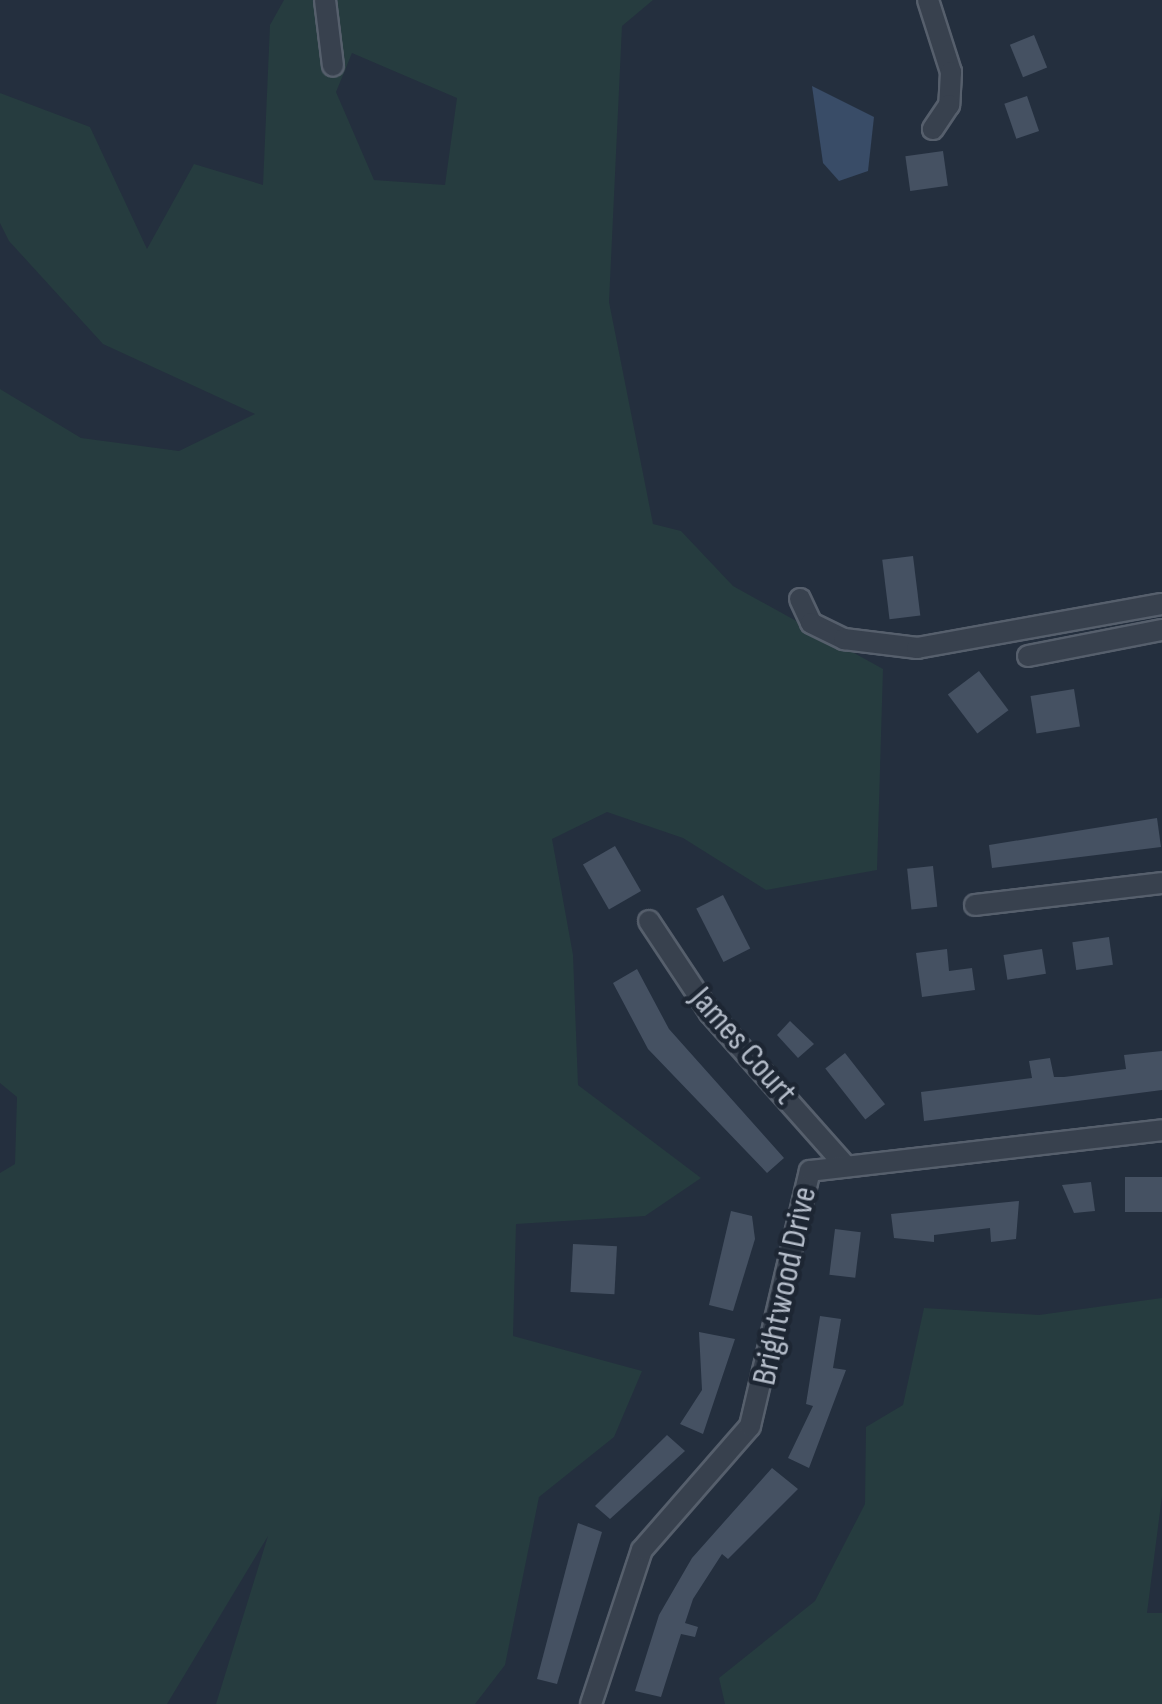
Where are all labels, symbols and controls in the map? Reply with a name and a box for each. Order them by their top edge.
street label: James Court [680,979,806,1113]
street label: Brightwood Drive [743,1183,827,1389]

